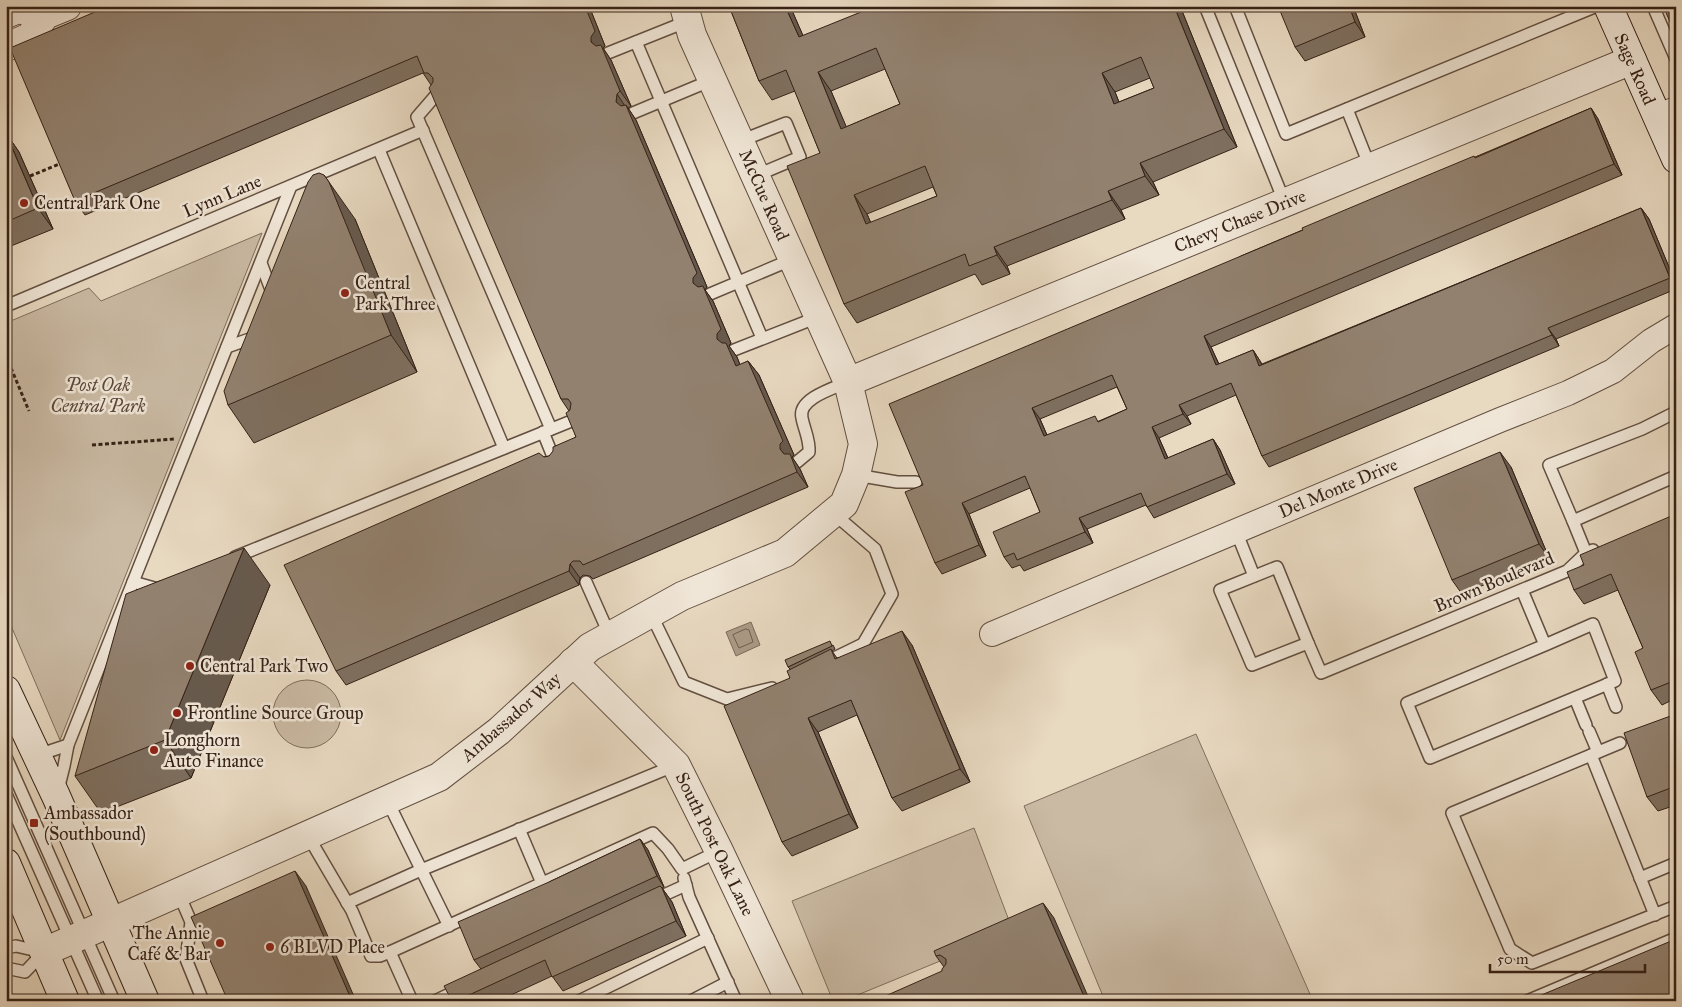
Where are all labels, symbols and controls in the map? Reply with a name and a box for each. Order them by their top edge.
street label: Sage Road [1609,30,1661,109]
street label: McCue Road [734,146,794,244]
street label: Lynn Lane [179,170,265,222]
street label: Chevy Chase Drive [1171,185,1309,257]
place label: Central Park One [34,192,160,214]
marker: Central Park One [18,197,30,209]
place label: Central Park Three [355,272,435,315]
marker: Central Park Three [339,287,351,299]
park label: Post Oak Central Park [50,374,146,417]
street label: Del Monte Drive [1275,453,1401,523]
street label: Brown Boulevard [1431,547,1557,617]
place label: Central Park Two [200,655,328,677]
marker: Central Park Two [184,660,196,672]
street label: Ambassador Way [456,667,566,767]
place label: Frontline Source Group [187,702,364,724]
marker: Frontline Source Group [171,707,183,719]
place label: Longhorn Auto Finance [163,729,264,772]
marker: Longhorn Auto Finance [148,744,160,756]
street label: South Post Oak Lane [671,769,759,919]
place label: Ambassador (Southbound) [43,802,146,846]
marker: Ambassador (Southbound) [28,817,40,829]
place label: The Annie Café & Bar [127,922,210,965]
place label: 6 BLVD Place [280,936,385,958]
marker: The Annie Café & Bar [214,937,226,949]
marker: 6 BLVD Place [264,941,276,953]
scale bar [1490,942,1644,974]
text: 50 m [1497,950,1529,968]

